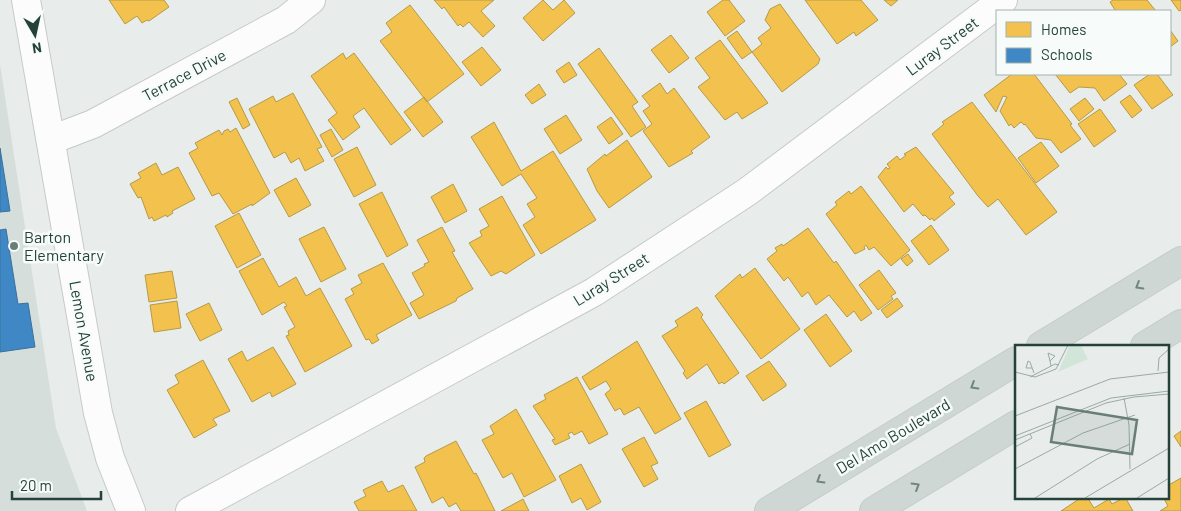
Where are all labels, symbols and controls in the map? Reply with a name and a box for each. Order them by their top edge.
north arrow [10,10,60,60]
legend [996,10,1171,75]
street label: Luray Street [902,12,982,79]
text: Homes [1041,20,1086,38]
text: N [31,39,43,57]
street label: Terrace Drive [139,45,229,105]
text: Schools [1041,45,1093,63]
place label: Barton Elementary [24,227,104,264]
marker: Barton Elementary [8,240,20,252]
street label: Luray Street [569,248,652,309]
street label: Lemon Avenue [66,279,103,383]
one-way arrow [1136,280,1145,290]
inset map [1015,345,1168,498]
one-way arrow [971,380,980,390]
street label: Del Amo Boulevard [832,394,953,477]
scale bar [12,468,101,500]
one-way arrow [817,473,826,483]
text: 20 m [20,476,52,494]
one-way arrow [910,482,919,492]

